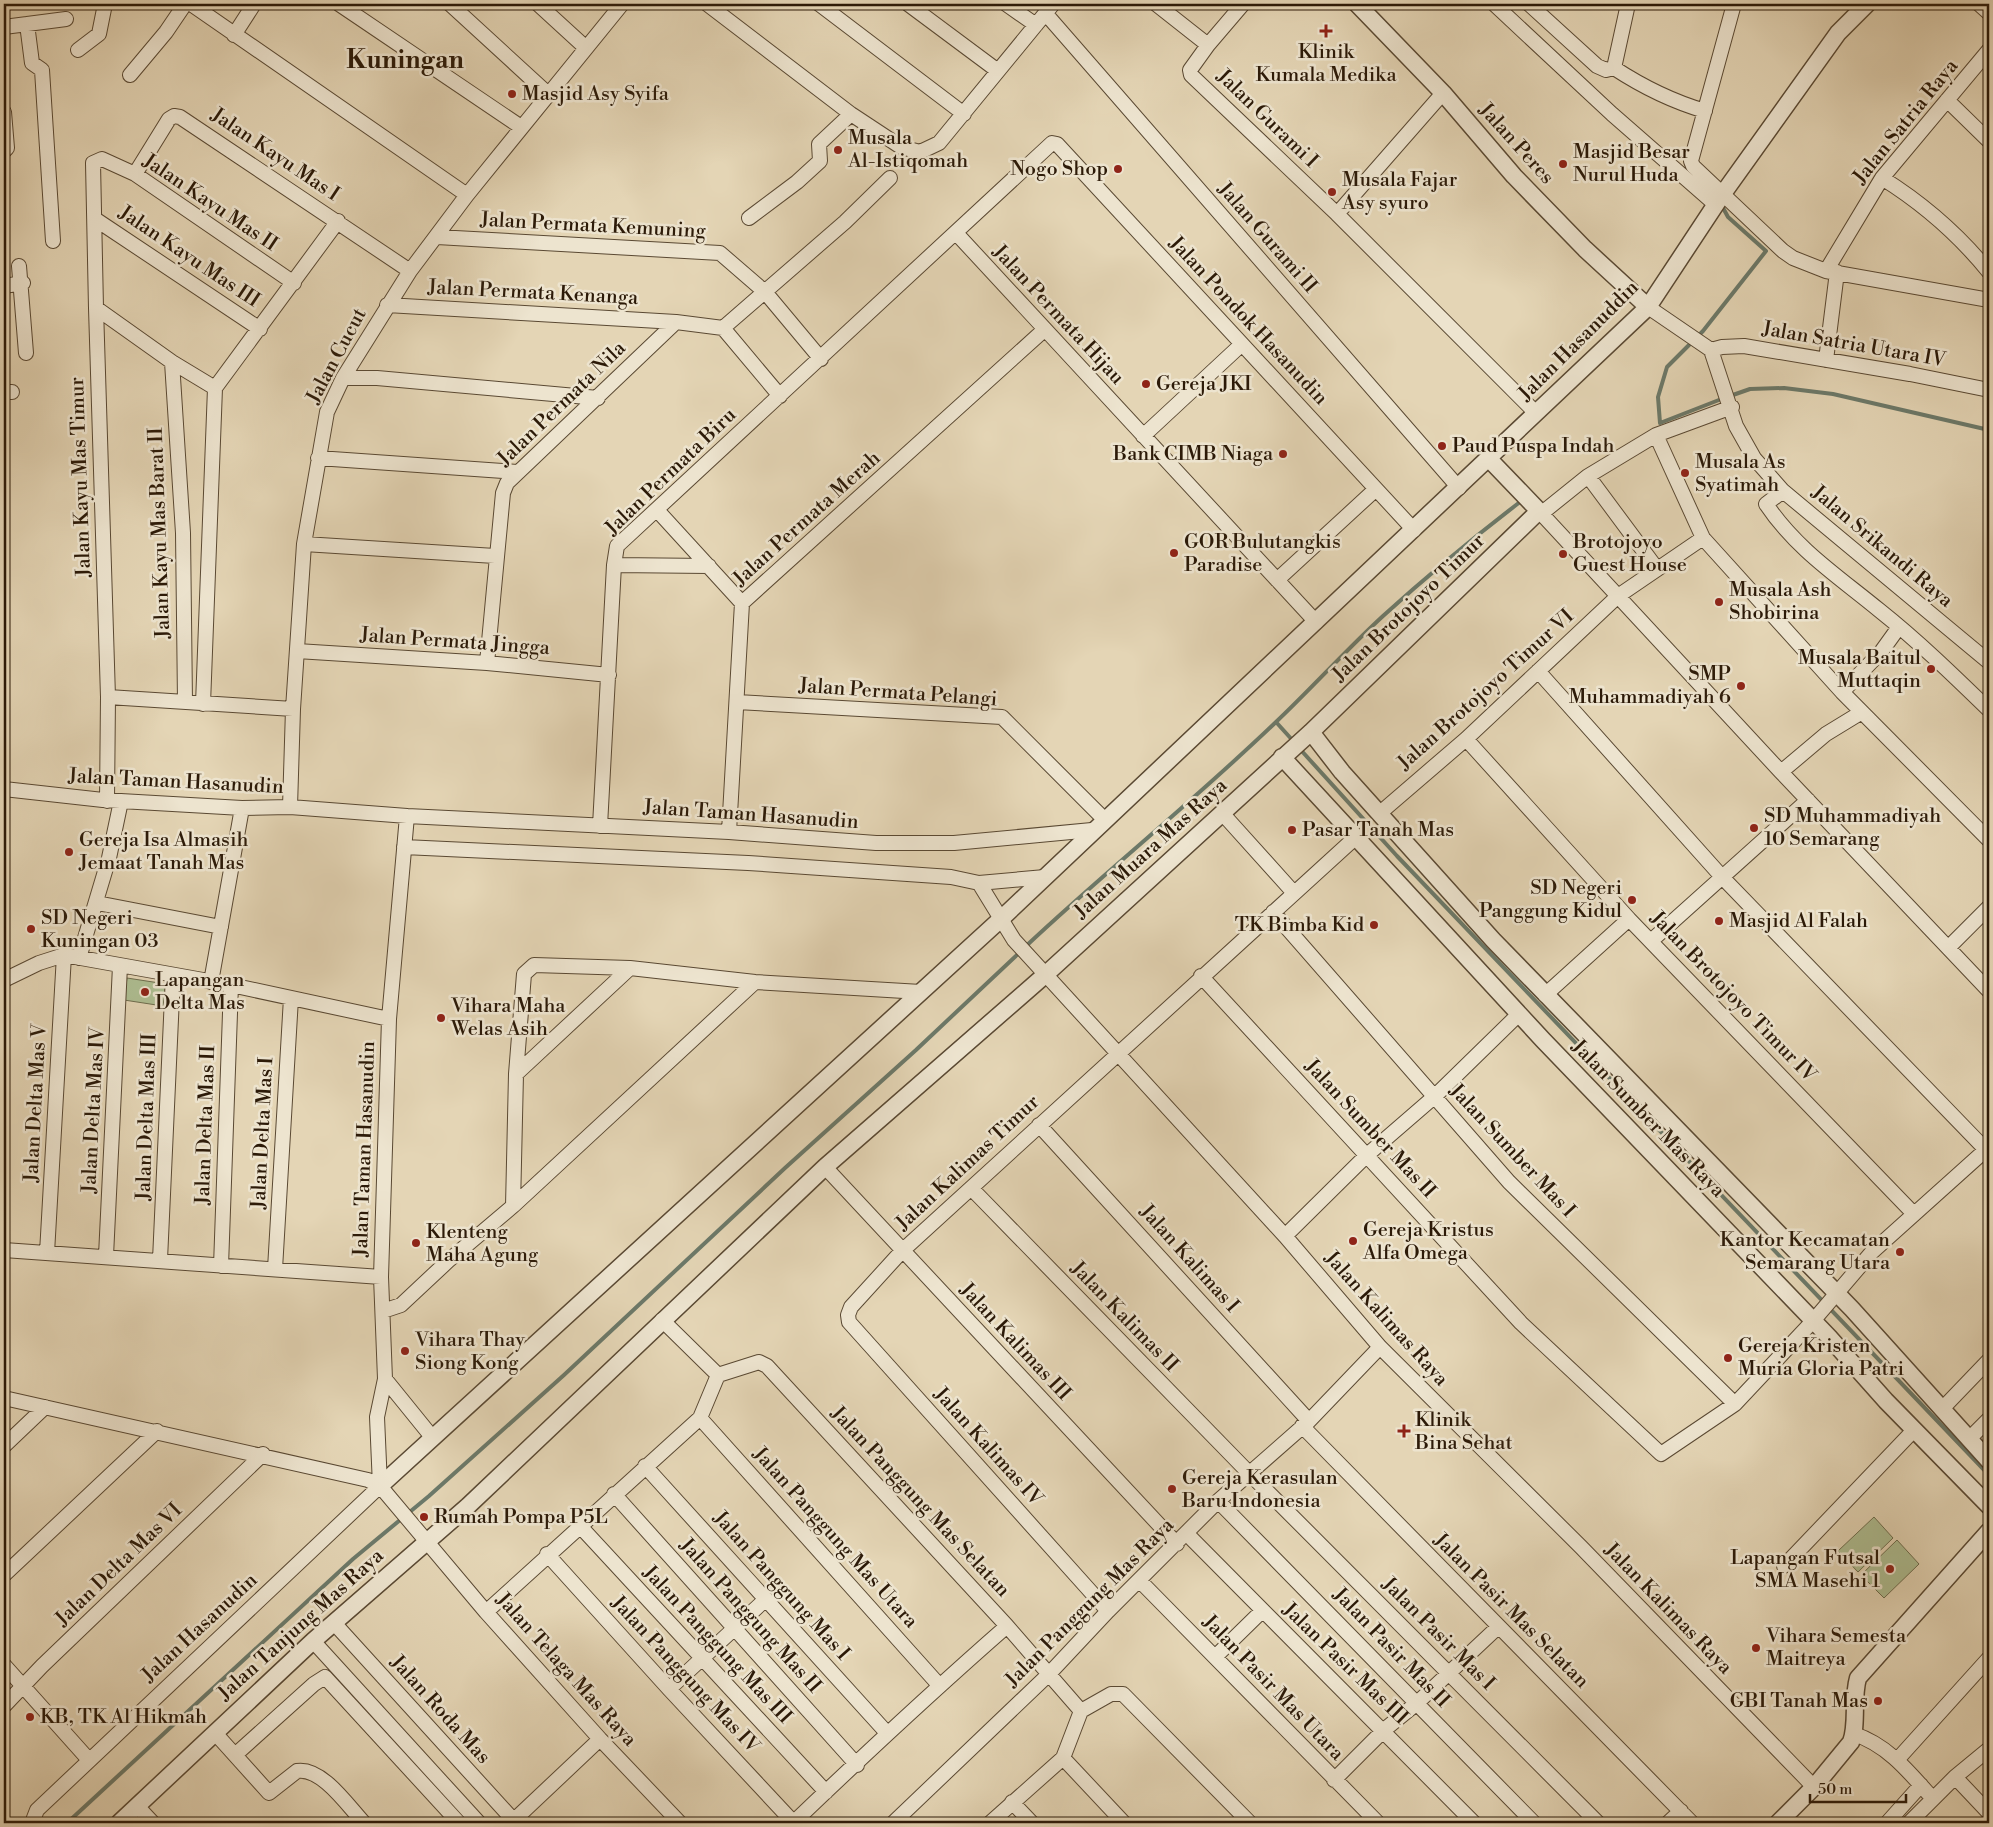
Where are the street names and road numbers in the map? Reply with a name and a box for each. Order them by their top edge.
street label: Jalan Satria Raya [1847,54,1964,190]
street label: Jalan Gurami I [1210,64,1323,174]
street label: Jalan Peres [1472,98,1559,190]
street label: Jalan Kayu Mas I [205,102,344,207]
street label: Jalan Kayu Mas II [137,148,282,258]
street label: Jalan Gurami II [1211,177,1322,299]
street label: Jalan Kayu Mas III [113,200,265,314]
street label: Jalan Permata Kemuning [479,208,707,244]
street label: Jalan Pondok Hasanudin [1163,231,1333,411]
street label: Jalan Permata Hijau [986,239,1130,390]
street label: Jalan Permata Kenanga [426,275,640,311]
street label: Jalan Hasanuddin [1513,275,1645,407]
street label: Jalan Cucut [301,304,373,409]
street label: Jalan Satria Utara IV [1759,316,1948,374]
street label: Jalan Permata Nila [492,336,632,472]
street label: Jalan Kayu Mas Timur [65,376,97,578]
street label: Jalan Permata Biru [599,403,742,542]
street label: Jalan Kayu Mas Barat II [144,427,176,640]
street label: Jalan Permata Merah [727,446,886,592]
street label: Jalan Srikandi Raya [1805,480,1959,614]
street label: Jalan Brotojoyo Timur [1327,528,1491,688]
street label: Jalan Brotojoyo Timur VI [1392,604,1580,776]
street label: Jalan Permata Jingga [358,623,552,661]
street label: Jalan Permata Pelangi [797,674,998,712]
street label: Jalan Taman Hasanudin [67,764,284,800]
street label: Jalan Muara Mas Raya [1069,773,1233,925]
street label: Jalan Taman Hasanudin [642,795,859,835]
street label: Jalan Brotojoyo Timur IV [1644,905,1822,1088]
street label: Jalan Delta Mas V [19,1022,53,1184]
street label: Jalan Delta Mas IV [77,1026,111,1195]
street label: Jalan Delta Mas III [132,1033,162,1202]
street label: Jalan Sumber Mas Raya [1565,1034,1731,1204]
street label: Jalan Taman Hasanudin [349,1041,381,1258]
street label: Jalan Delta Mas II [191,1044,221,1206]
street label: Jalan Sumber Mas II [1298,1053,1441,1204]
street label: Jalan Delta Mas I [246,1056,279,1211]
street label: Jalan Sumber Mas I [1443,1078,1581,1223]
street label: Jalan Kalimas Timur [890,1090,1045,1237]
street label: Jalan Kalimas I [1133,1199,1244,1319]
street label: Jalan Kalimas Raya [1318,1246,1454,1392]
street label: Jalan Kalimas II [1064,1256,1183,1378]
street label: Jalan Kalimas III [953,1277,1076,1406]
street label: Jalan Kalimas IV [927,1382,1048,1512]
street label: Jalan Panggung Mas Selatan [824,1401,1015,1603]
street label: Jalan Panggung Mas Utara [746,1442,924,1634]
street label: Jalan Delta Mas VI [50,1498,188,1632]
street label: Jalan Panggung Mas I [707,1505,855,1666]
street label: Jalan Panggung Mas Raya [1000,1513,1180,1693]
street label: Jalan Pasir Mas Selatan [1427,1527,1594,1694]
street label: Jalan Panggung Mas II [673,1533,826,1699]
street label: Jalan Kalimas Raya [1598,1537,1738,1681]
street label: Jalan Tanjung Mas Raya [212,1543,390,1707]
street label: Jalan Panggung Mas III [636,1560,797,1730]
street label: Jalan Hasanudin [136,1568,263,1689]
street label: Jalan Pasir Mas I [1375,1571,1500,1696]
street label: Jalan Pasir Mas II [1327,1582,1455,1714]
street label: Jalan Telaga Mas Raya [490,1587,642,1753]
street label: Jalan Panggung Mas IV [605,1590,765,1760]
street label: Jalan Pasir Mas III [1276,1597,1413,1731]
street label: Jalan Pasir Mas Utara [1196,1609,1350,1767]
street label: Jalan Roda Mas [384,1650,495,1770]

